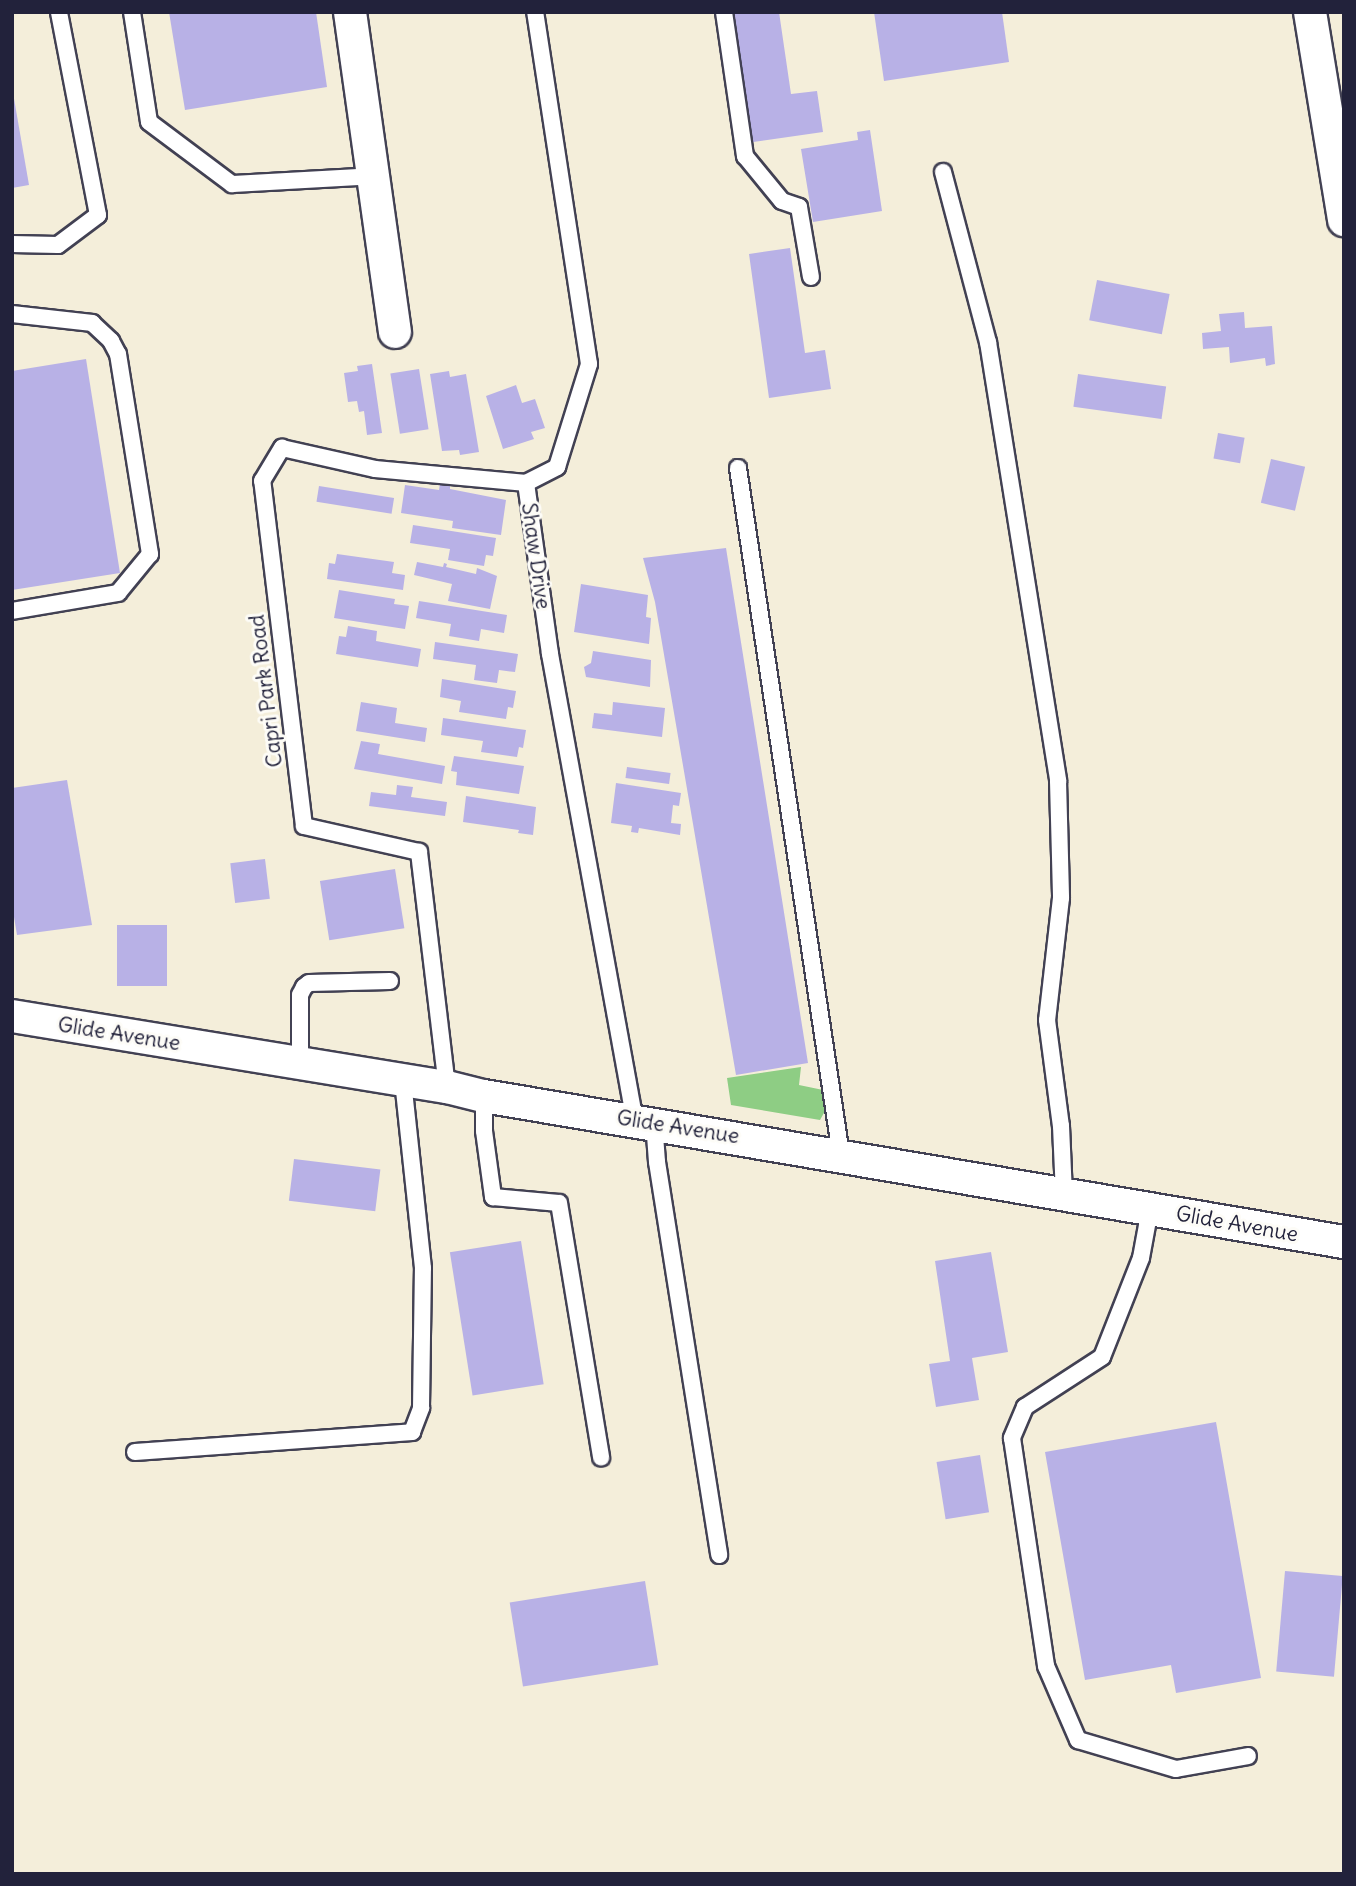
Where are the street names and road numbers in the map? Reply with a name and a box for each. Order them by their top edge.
street label: Shaw Drive [516,501,556,611]
street label: Capri Park Road [244,613,288,769]
street label: Glide Avenue [56,1012,182,1056]
street label: Glide Avenue [615,1105,741,1149]
street label: Glide Avenue [1174,1201,1300,1247]

